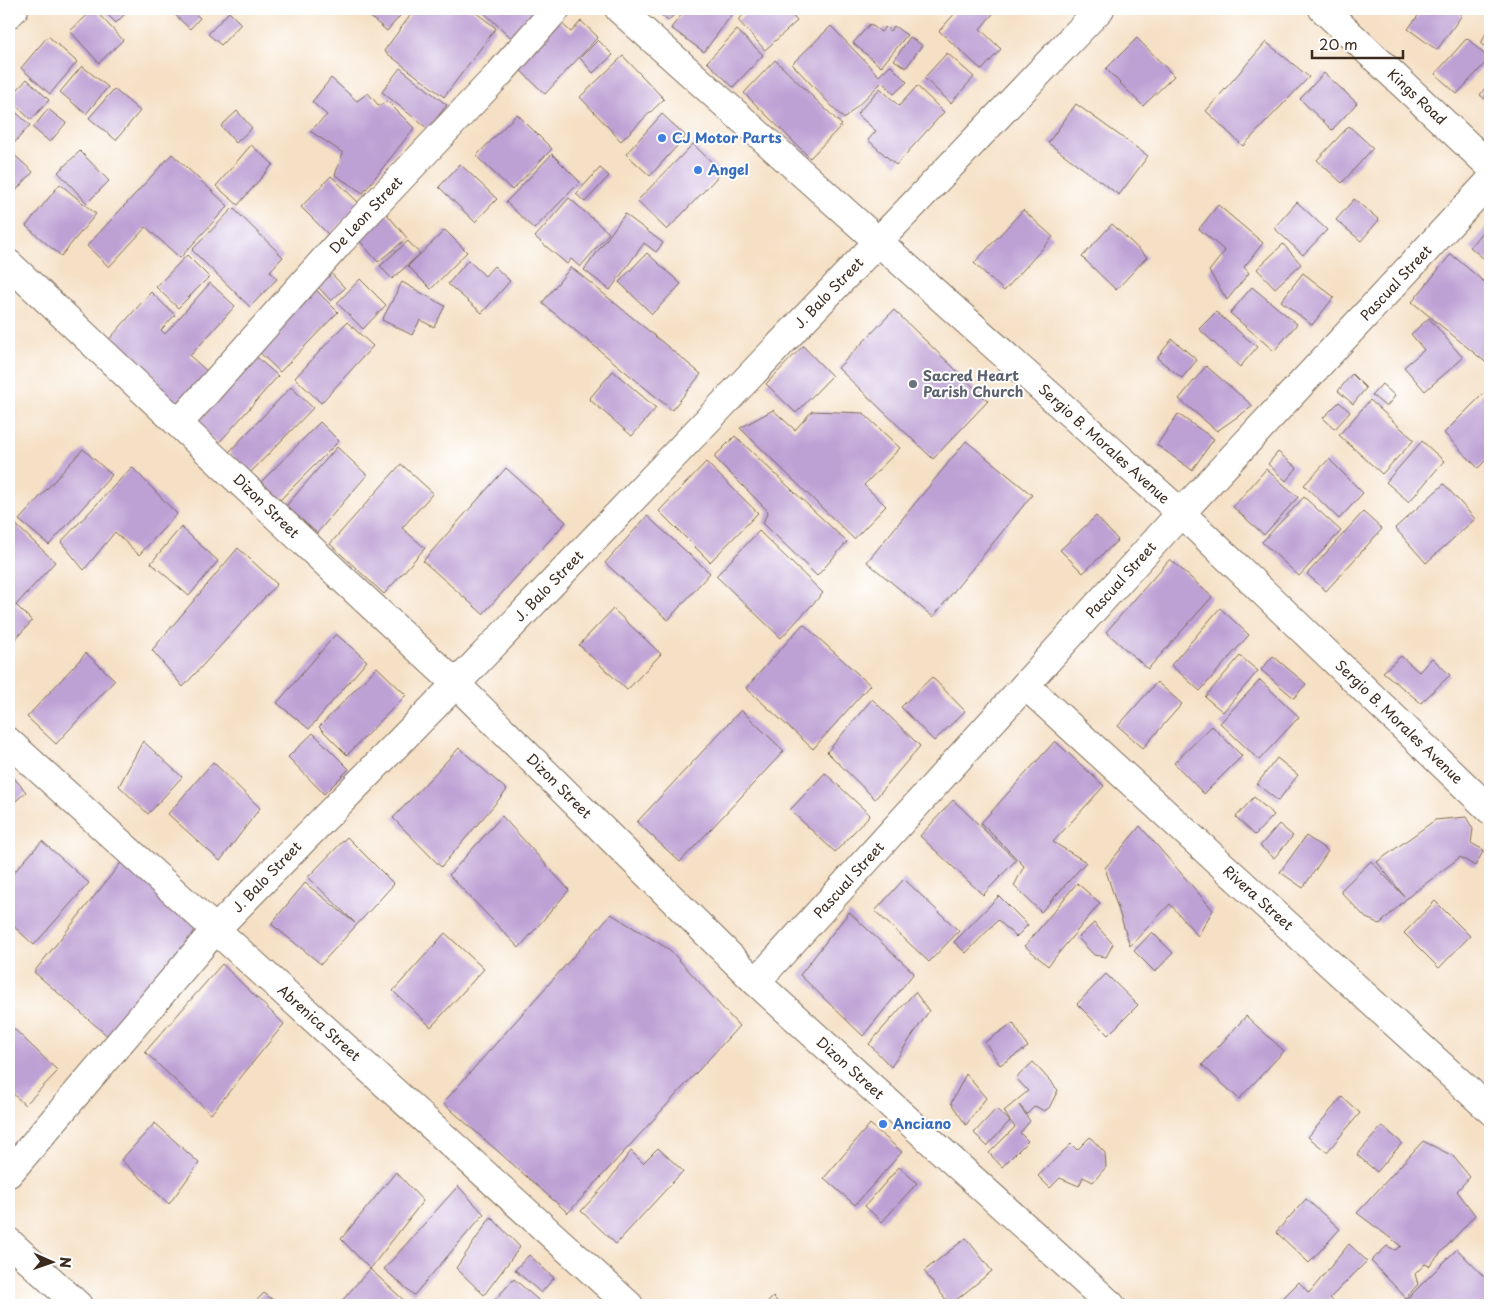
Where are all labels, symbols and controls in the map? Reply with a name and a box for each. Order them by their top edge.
scale bar [1312,28,1403,60]
text: 20 m [1319,32,1358,55]
street label: Kings Road [1383,64,1451,129]
place label: CJ Motor Parts [672,127,782,148]
marker: CJ Motor Parts [656,132,668,144]
place label: Angel [708,159,748,180]
marker: Angel [692,164,704,176]
street label: De Leon Street [324,171,407,258]
street label: Pascual Street [1355,240,1437,325]
street label: J. Balo Street [789,252,868,333]
place label: Sacred Heart Parish Church [923,365,1023,402]
marker: Sacred Heart Parish Church [907,378,919,390]
street label: Sergio B. Morales Avenue [1034,379,1175,509]
street label: Dizon Street [228,468,304,543]
street label: Pascual Street [1080,536,1161,623]
street label: J. Balo Street [509,545,588,626]
street label: Sergio B. Morales Avenue [1331,655,1468,789]
street label: Dizon Street [522,748,597,823]
street label: J. Balo Street [227,836,306,917]
street label: Pascual Street [808,836,889,923]
street label: Rivera Street [1218,860,1298,935]
street label: Abrenica Street [273,980,366,1066]
street label: Dizon Street [812,1031,889,1104]
place label: Anciano [893,1113,951,1134]
marker: Anciano [877,1118,889,1130]
north arrow [28,1236,78,1286]
text: N [55,1257,76,1268]

